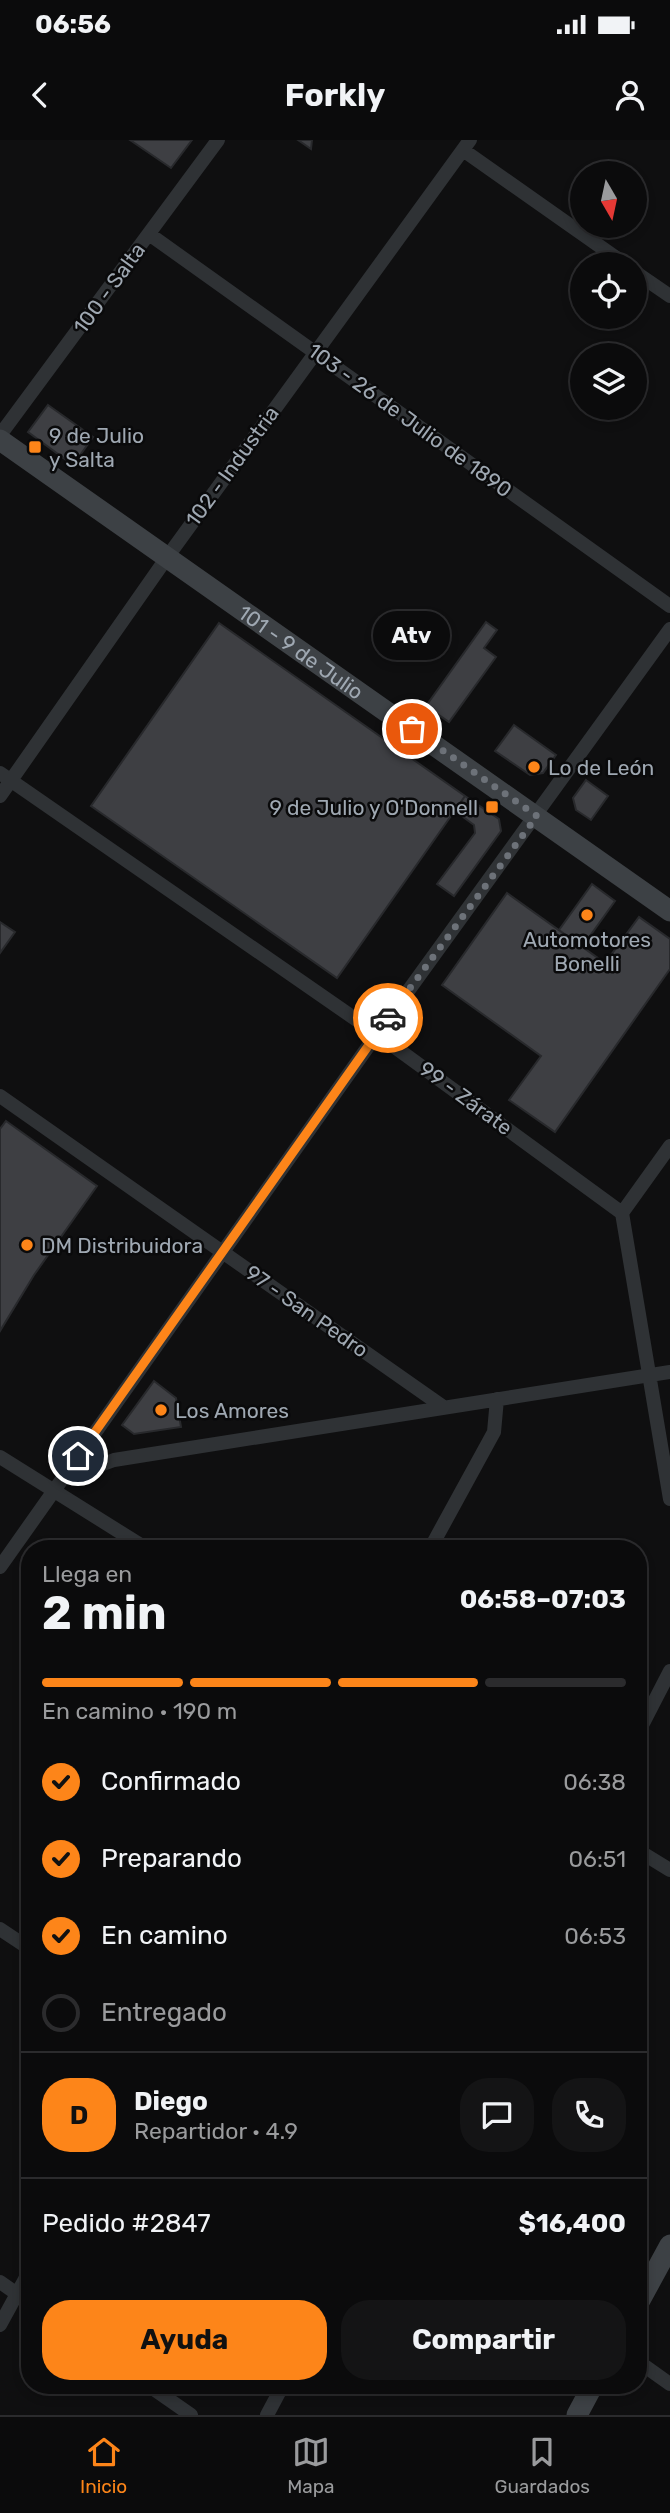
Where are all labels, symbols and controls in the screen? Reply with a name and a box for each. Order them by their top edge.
text: 06:56 [35,9,111,40]
icon: back [21,76,59,114]
text: Forkly [285,76,385,114]
icon: person [611,76,649,114]
north arrow [570,161,648,238]
map controls [570,161,647,420]
street label: 100 - Salta [68,238,150,338]
button: locate [570,252,647,329]
street label: 103 - 26 de Julio de 1890 [303,338,517,502]
button: layers [570,343,647,420]
street label: 102 - Industria [180,401,284,531]
place label: 9 de Julio y Salta [49,423,144,472]
marker: 9 de Julio y Salta [27,439,43,455]
street label: 101 - 9 de Julio [234,599,368,704]
callout: Atv [374,610,450,659]
text: Atv [391,621,432,649]
pin [382,699,442,759]
icon: bag [393,710,431,748]
place label: Lo de León [548,755,654,780]
marker: Lo de León [526,759,542,775]
place label: 9 de Julio y O'Donnell [269,795,478,820]
marker: 9 de Julio y O'Donnell [484,799,500,815]
marker: Automotores Bonelli [579,907,595,923]
place label: Automotores Bonelli [523,927,651,976]
courier [353,983,423,1053]
icon: car [369,999,407,1037]
street label: 99 - Zárate [415,1056,517,1140]
place label: DM Distribuidora [41,1233,203,1258]
marker: DM Distribuidora [19,1237,35,1253]
street label: 97 - San Pedro [241,1260,373,1362]
place label: Los Amores [175,1398,289,1423]
marker: Los Amores [153,1402,169,1418]
pin [48,1426,108,1486]
icon: home [59,1437,97,1475]
text: Llega en [42,1560,132,1588]
text: 06:58–07:03 [460,1584,626,1615]
text: 2 min [42,1586,167,1641]
text: En camino · 190 m [42,1697,237,1725]
icon: check [42,1763,80,1801]
text: Confirmado [101,1766,241,1797]
text: 06:38 [563,1768,626,1796]
icon: check [42,1840,80,1878]
text: Preparando [101,1843,242,1874]
text: 06:51 [568,1845,626,1873]
icon: check [42,1917,80,1955]
text: En camino [101,1920,228,1951]
text: 06:53 [564,1922,626,1950]
text: Entregado [101,1997,227,2028]
button: chat [460,2078,534,2152]
button: phone [552,2078,626,2152]
text: Diego [134,2086,208,2117]
text: D [70,2100,88,2131]
text: Repartidor · 4.9 [134,2117,298,2145]
text: Pedido #2847 [42,2208,211,2239]
text: $16,400 [519,2208,626,2239]
button: Ayuda [42,2300,327,2380]
button: Compartir [341,2300,626,2380]
tab: Inicio [80,2433,127,2498]
tab: Mapa [287,2433,335,2498]
tab: Guardados [494,2433,590,2498]

